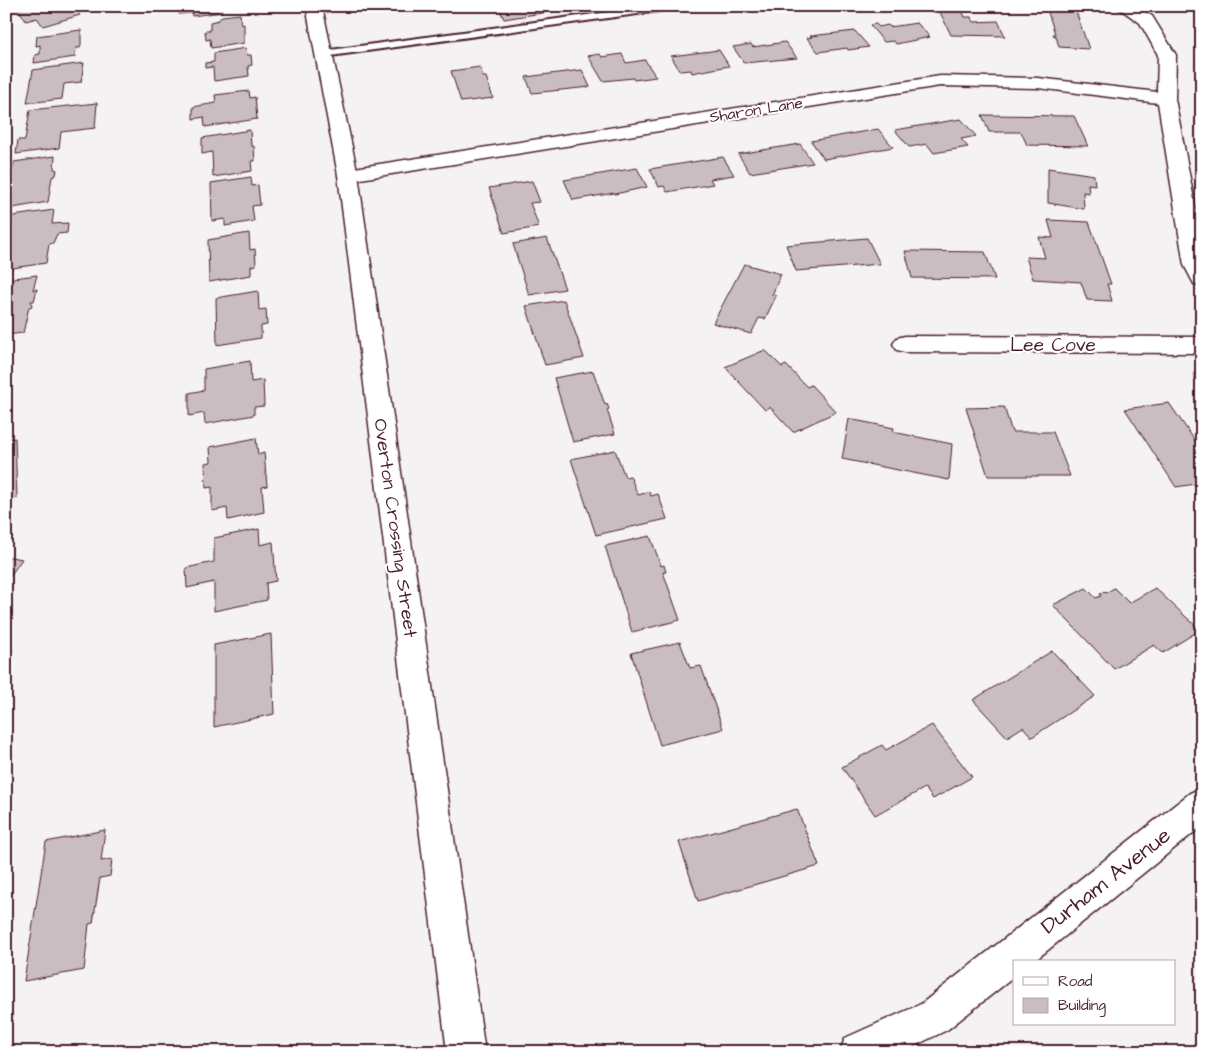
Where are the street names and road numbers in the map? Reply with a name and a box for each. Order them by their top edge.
street label: Sharon Lane [708,92,805,128]
street label: Lee Cove [1010,332,1096,359]
street label: Overton Crossing Street [365,417,424,640]
street label: Durham Avenue [1035,820,1178,942]

